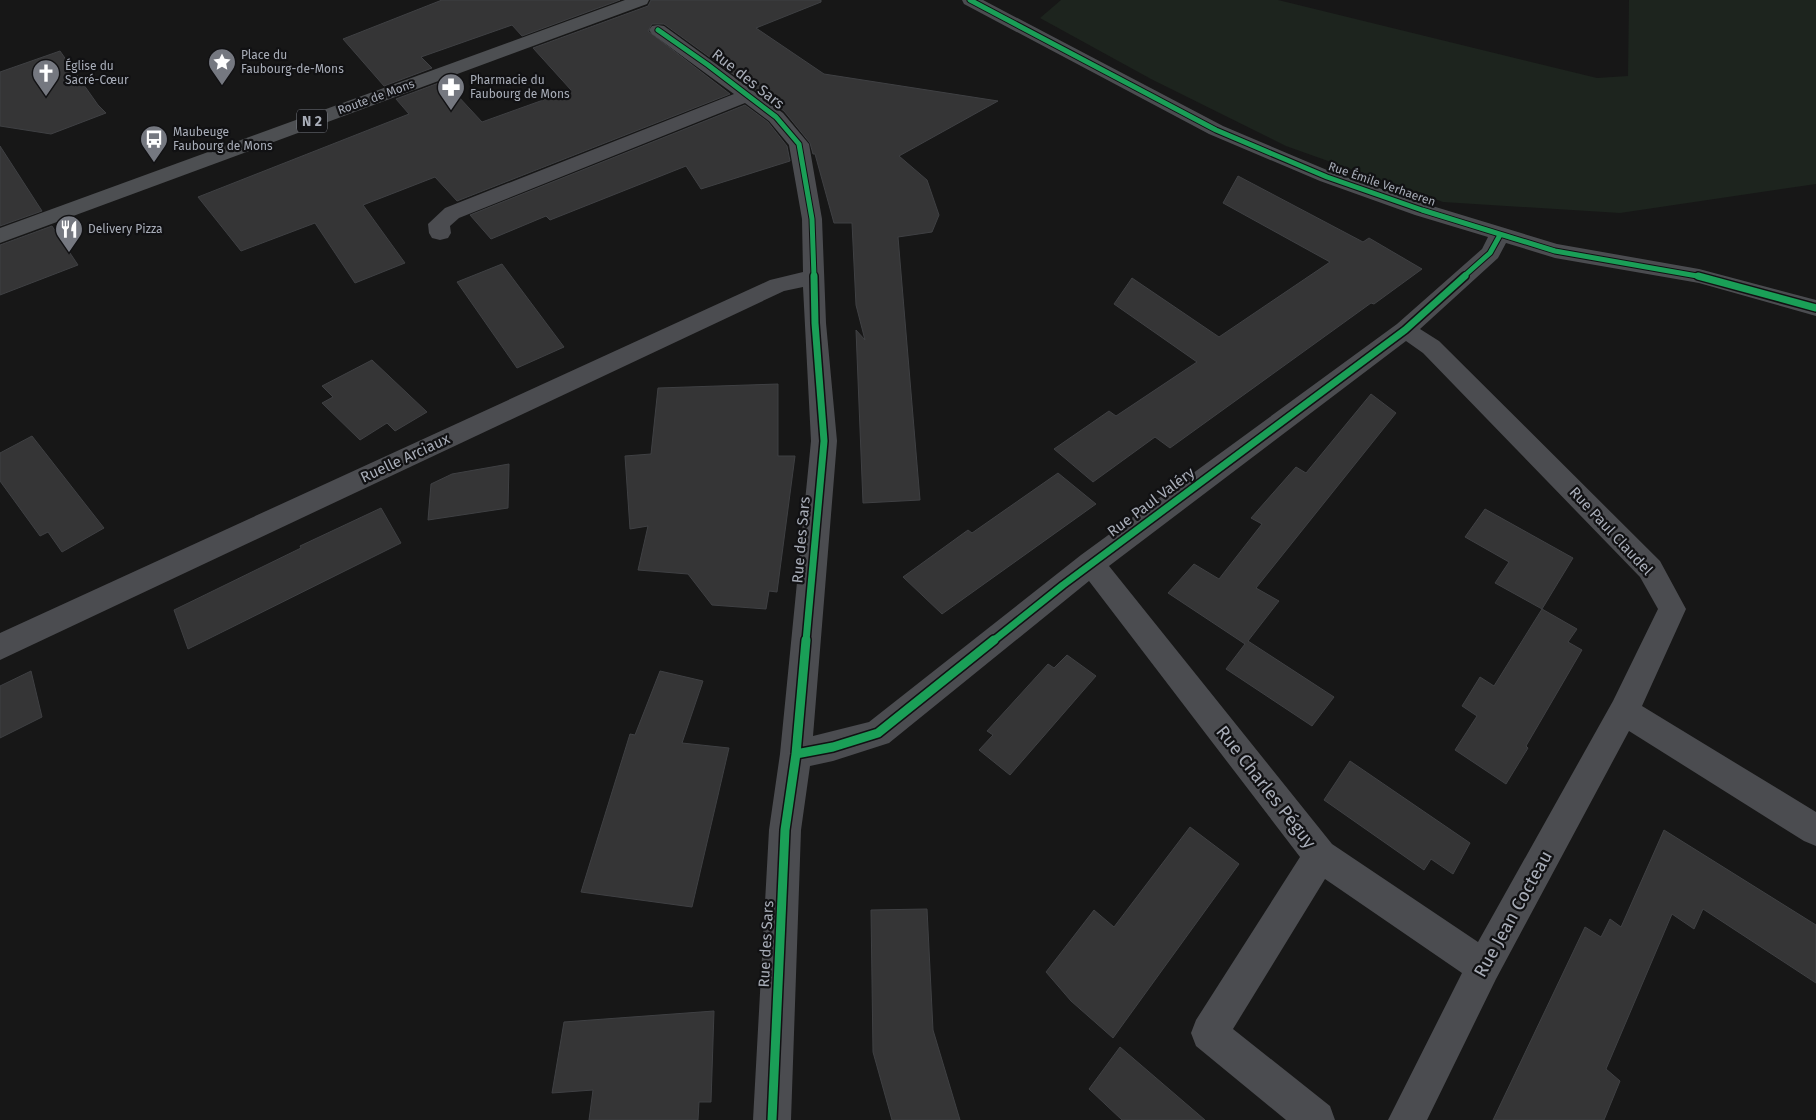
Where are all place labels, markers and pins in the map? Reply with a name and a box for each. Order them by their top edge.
place icon: Place du Faubourg-de-Mons [207,47,237,86]
place label: Place du Faubourg-de-Mons [241,48,344,76]
church icon: Église du Sacré-Cœur [31,58,61,97]
place label: Église du Sacré-Cœur [65,58,129,87]
pharmacy icon: Pharmacie du Faubourg de Mons [436,72,466,111]
place label: Pharmacie du Faubourg de Mons [470,73,570,101]
bus stop icon: Maubeuge Faubourg de Mons [139,124,169,163]
place label: Maubeuge Faubourg de Mons [173,125,273,153]
restaurant icon: Delivery Pizza [54,214,84,253]
place label: Delivery Pizza [88,222,162,236]

